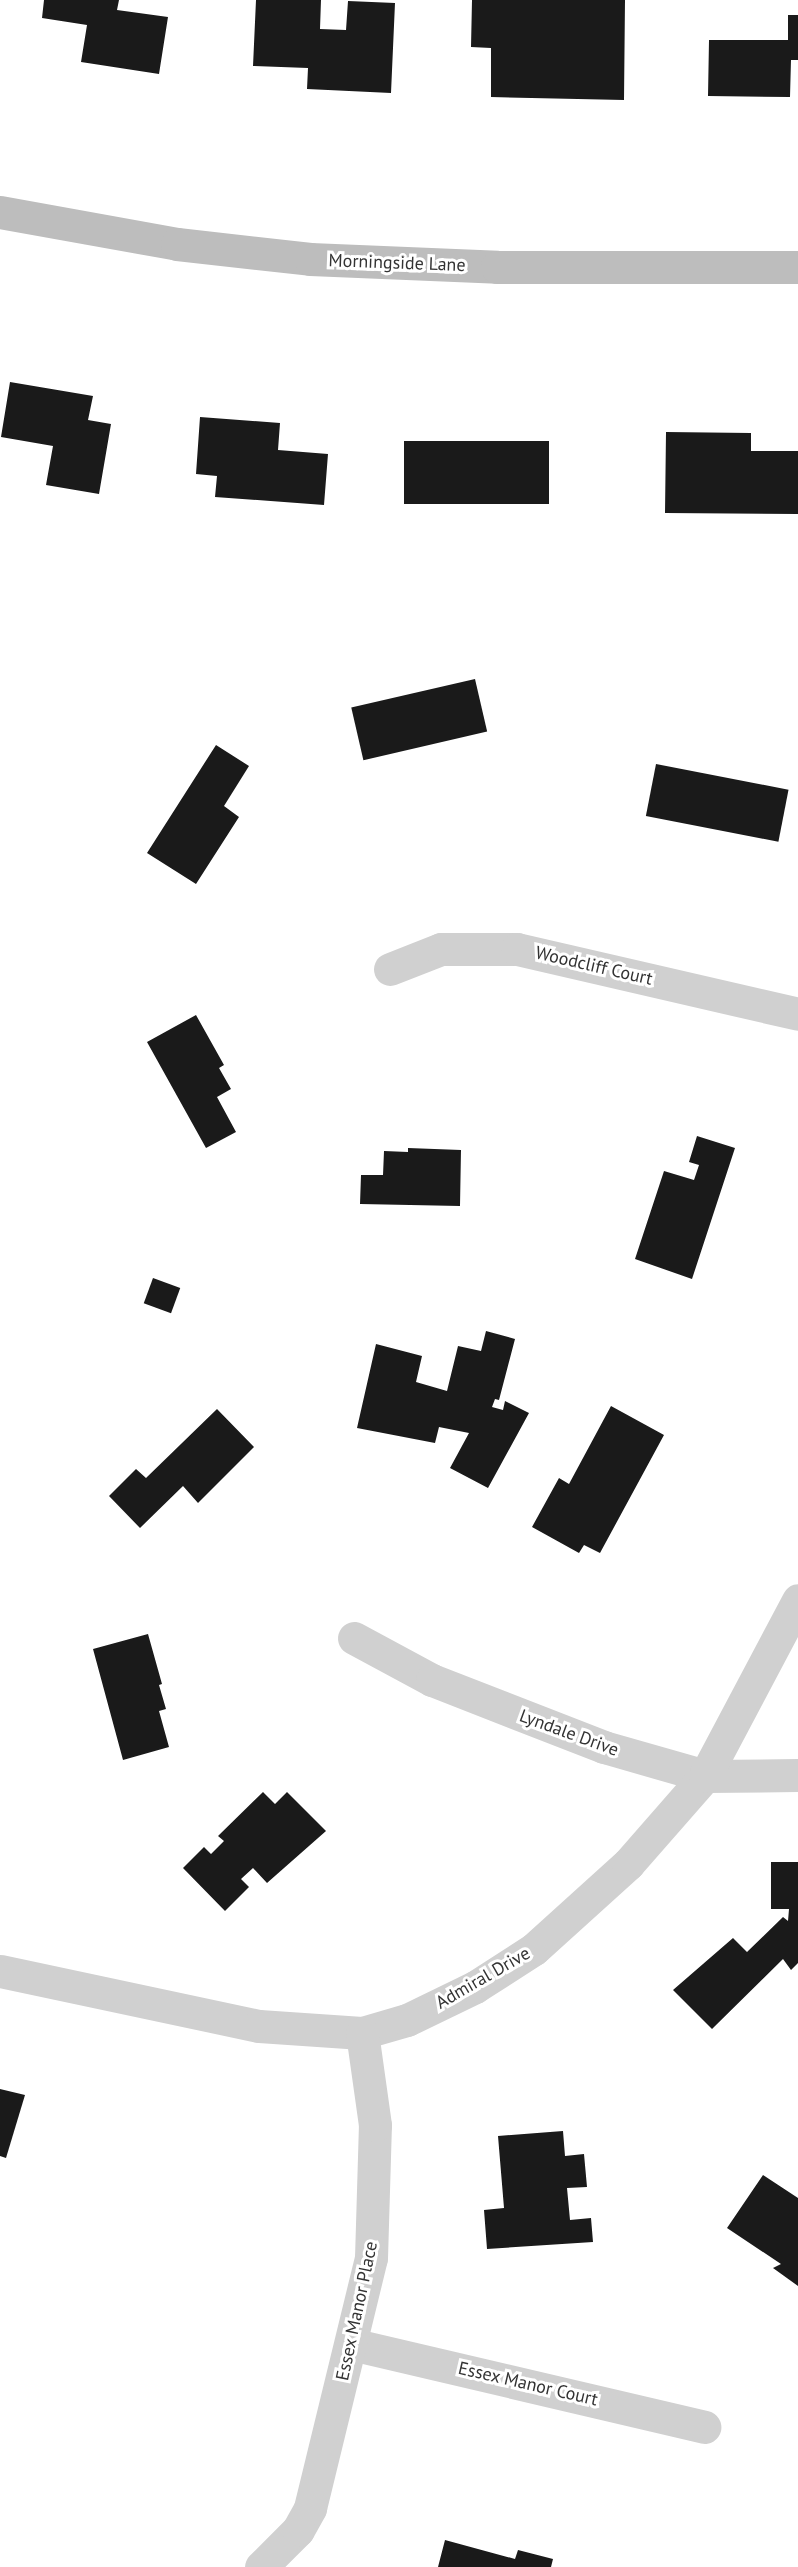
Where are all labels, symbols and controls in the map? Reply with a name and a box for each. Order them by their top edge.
street label: Morningside Lane [328,250,466,276]
street label: Woodcliff Court [533,942,655,990]
street label: Lyndale Drive [516,1705,622,1761]
street label: Admiral Drive [432,1942,534,2014]
street label: Essex Manor Place [332,2239,382,2383]
street label: Essex Manor Court [456,2357,600,2411]

